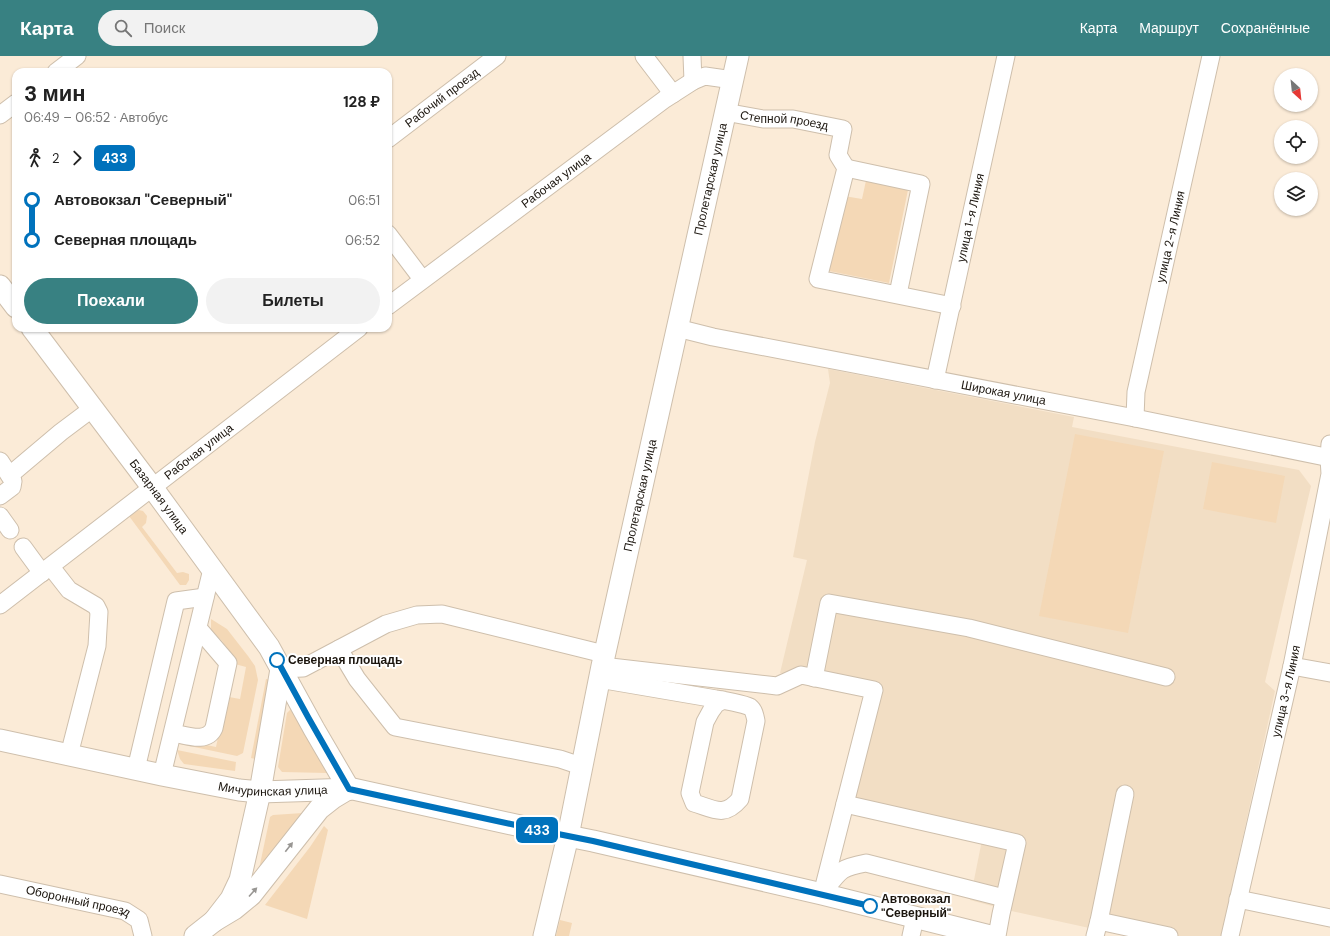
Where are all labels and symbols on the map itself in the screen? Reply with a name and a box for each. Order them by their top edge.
street label: Рабочий проезд [402,64,482,131]
north arrow [1274,68,1318,112]
street label: Степной проезд [739,107,830,134]
street label: Пролетарская улица [690,121,731,237]
street label: Рабочая улица [518,149,595,212]
street label: улица 1-я Линия [953,172,988,264]
street label: улица 2-я Линия [1153,189,1189,284]
street label: Широкая улица [960,377,1048,409]
street label: Рабочая улица [161,420,237,483]
street label: Пролетарская улица [620,437,660,553]
street label: Базарная улица [126,456,192,538]
street label: улица 3-я Линия [1268,644,1304,739]
marker: Северная площадь [269,652,285,668]
place label: Северная площадь [288,652,402,668]
street label: Мичуринская улица [217,778,328,800]
line badge: 433 [514,817,560,843]
one-way arrow [285,841,294,852]
street label: Оборонный проезд [24,882,134,921]
one-way arrow [248,887,257,896]
place label: Автовокзал "Северный" [881,891,951,921]
marker: Автовокзал "Северный" [862,898,878,914]

